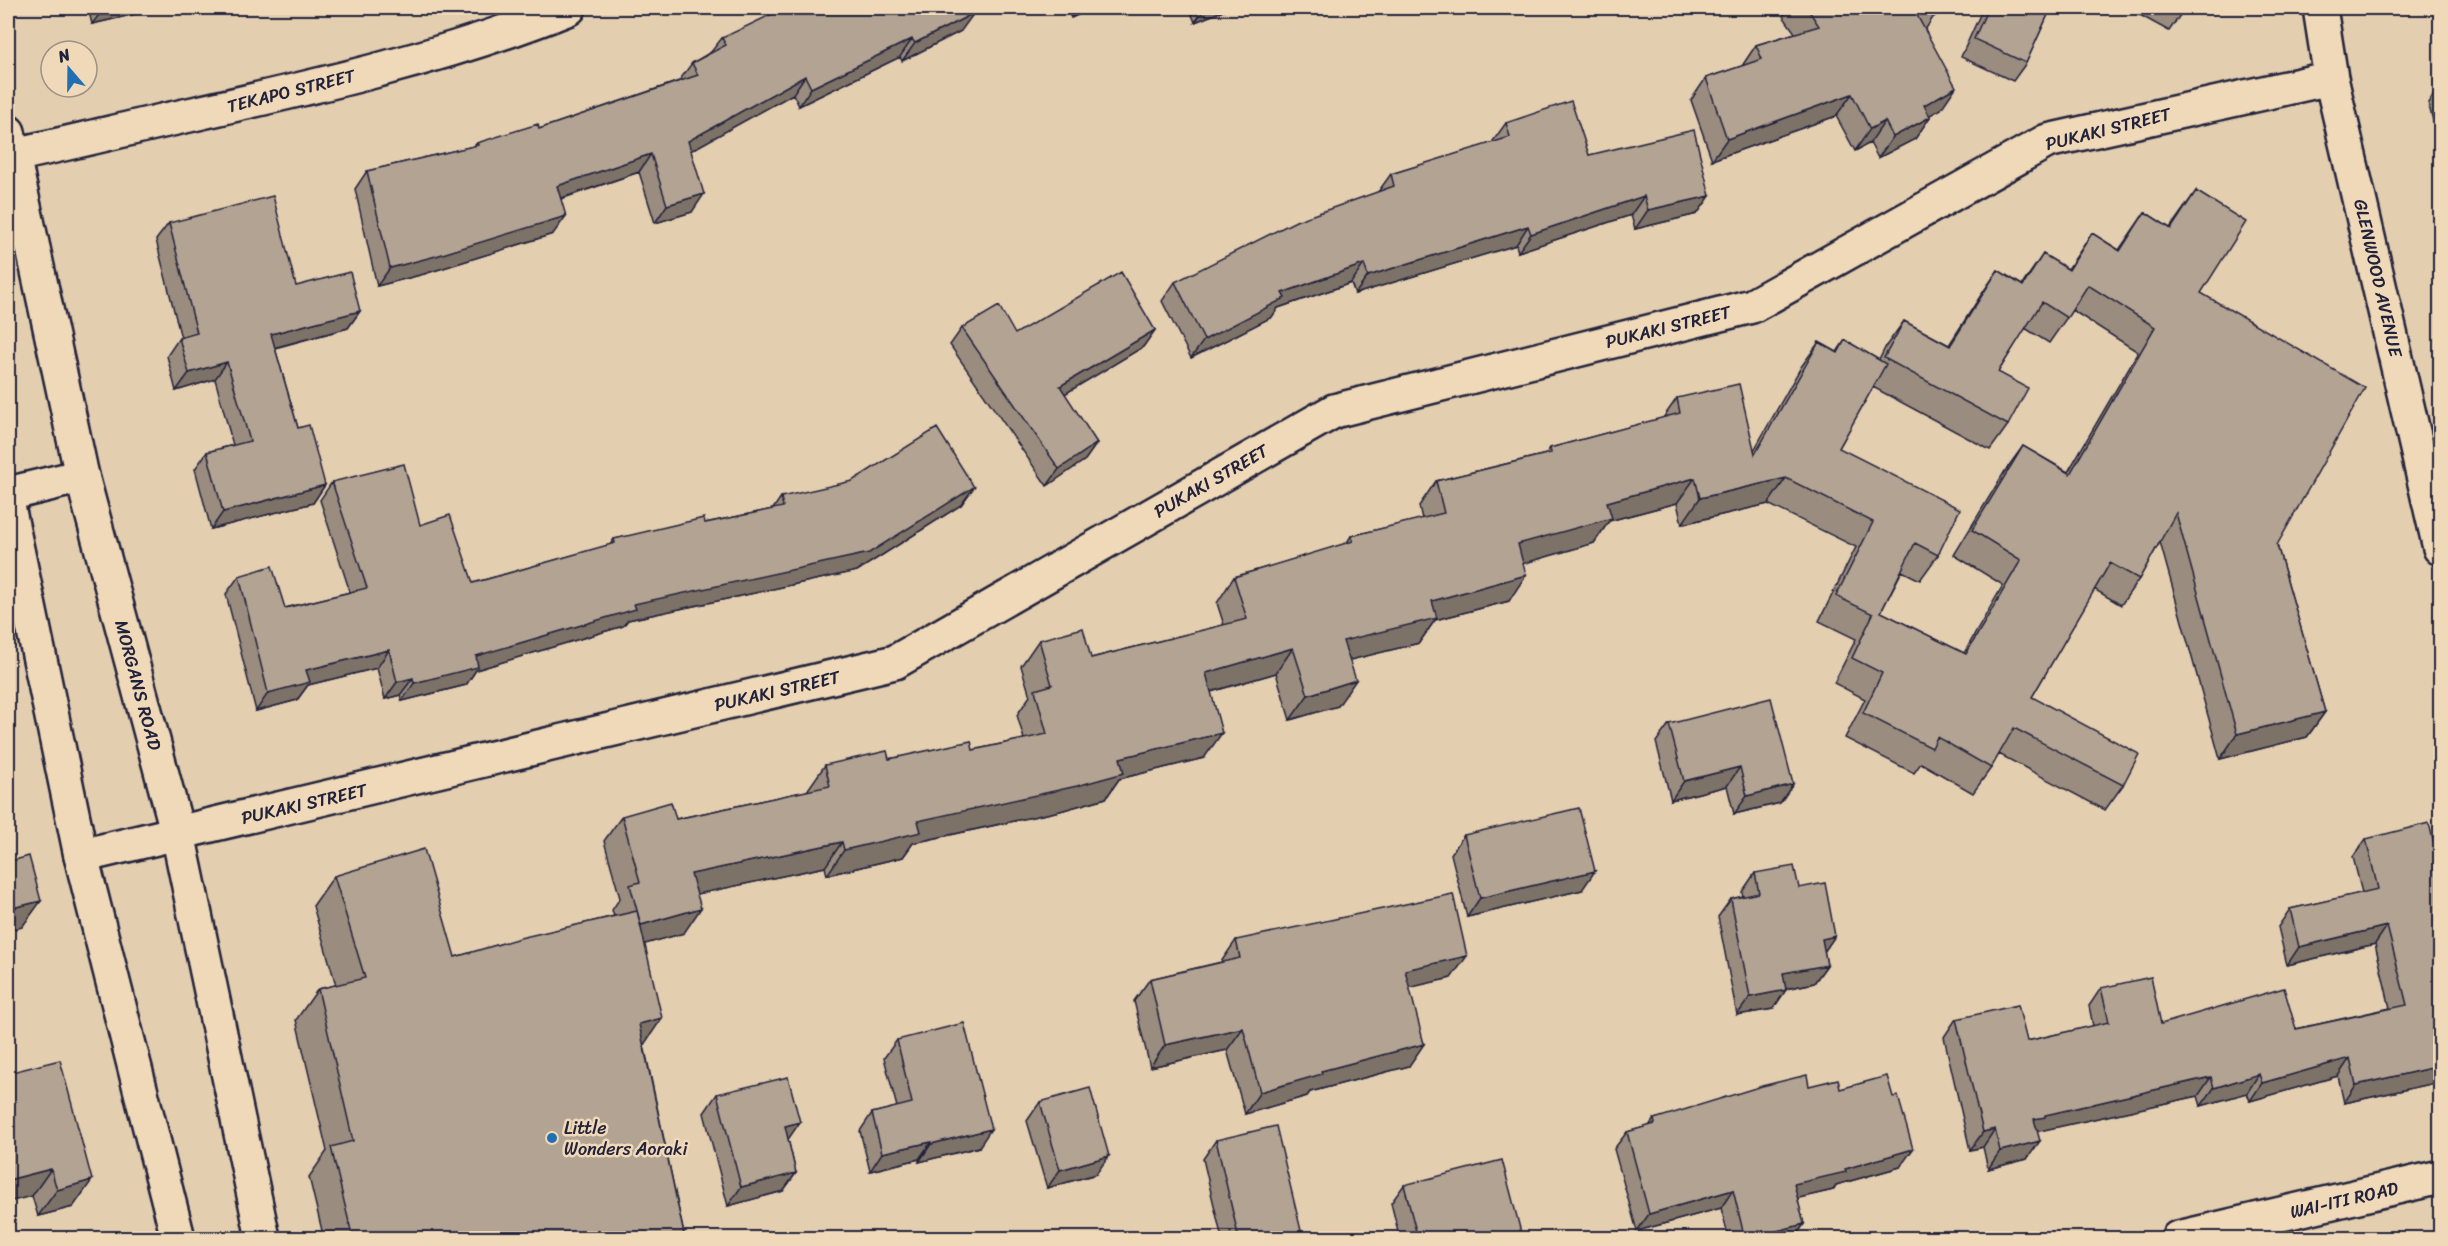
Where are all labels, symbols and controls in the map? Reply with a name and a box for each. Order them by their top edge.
north arrow [39,39,99,99]
text: N [53,40,75,71]
street label: TEKAPO STREET [224,59,359,122]
street label: PUKAKI STREET [2042,98,2175,160]
street label: GLENWOOD AVENUE [2344,196,2412,361]
street label: PUKAKI STREET [1602,296,1735,358]
street label: PUKAKI STREET [1148,435,1275,527]
street label: MORGANS ROAD [105,616,171,754]
street label: PUKAKI STREET [711,661,844,721]
street label: PUKAKI STREET [238,774,371,834]
place label: Little Wonders Aoraki [564,1112,688,1165]
marker: Little Wonders Aoraki [545,1131,559,1145]
street label: WAI-ITI ROAD [2287,1172,2401,1228]

